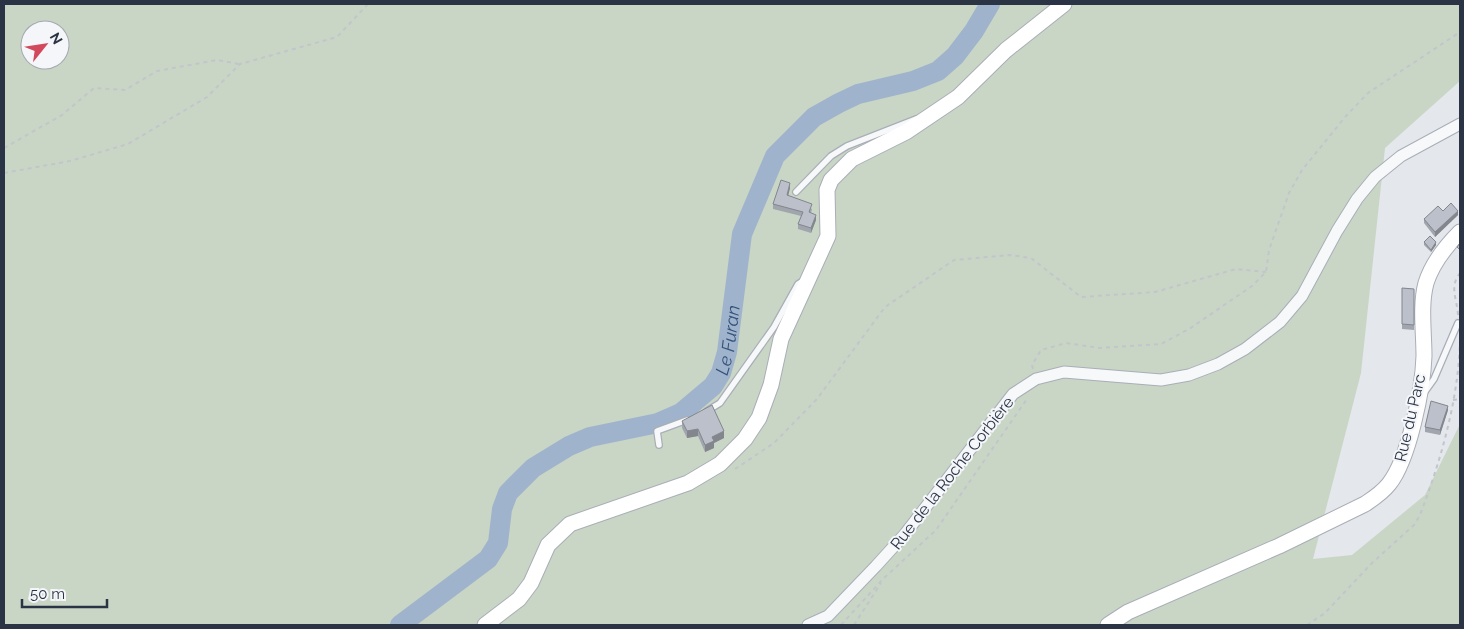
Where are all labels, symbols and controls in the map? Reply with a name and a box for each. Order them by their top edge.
north arrow [20,20,70,70]
text: N [47,30,66,47]
water label: Le Furan [711,304,743,377]
street label: Rue du Parc [1391,372,1429,464]
street label: Rue de la Roche Corbière [886,393,1018,553]
scale bar [22,576,108,608]
text: 50 m [30,585,65,603]

